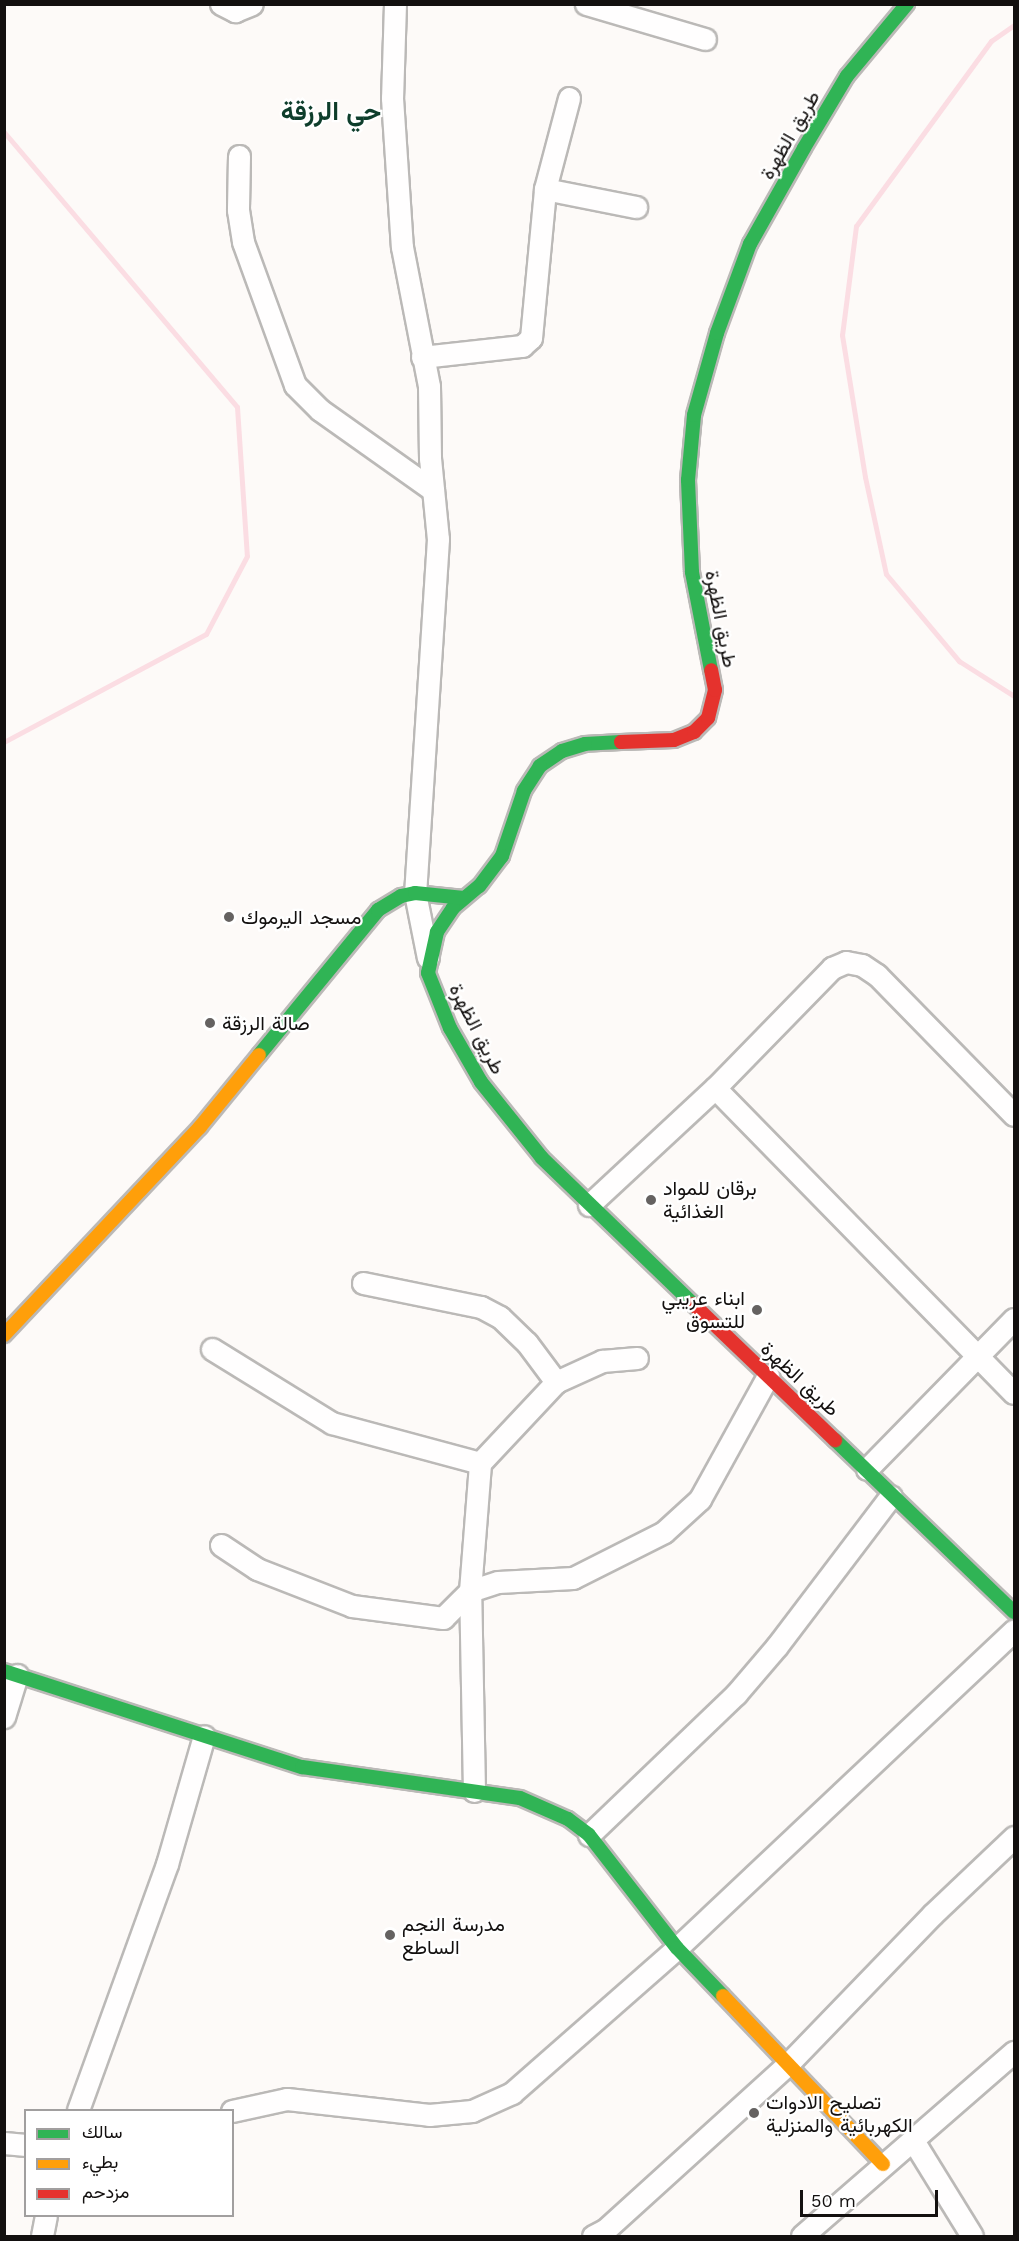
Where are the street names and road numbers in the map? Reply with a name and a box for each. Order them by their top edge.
street label: طريق الظهرة [755,86,825,184]
street label: طريق الظهرة [700,568,742,670]
street label: طريق الظهرة [444,980,510,1078]
street label: طريق الظهرة [756,1337,844,1421]

